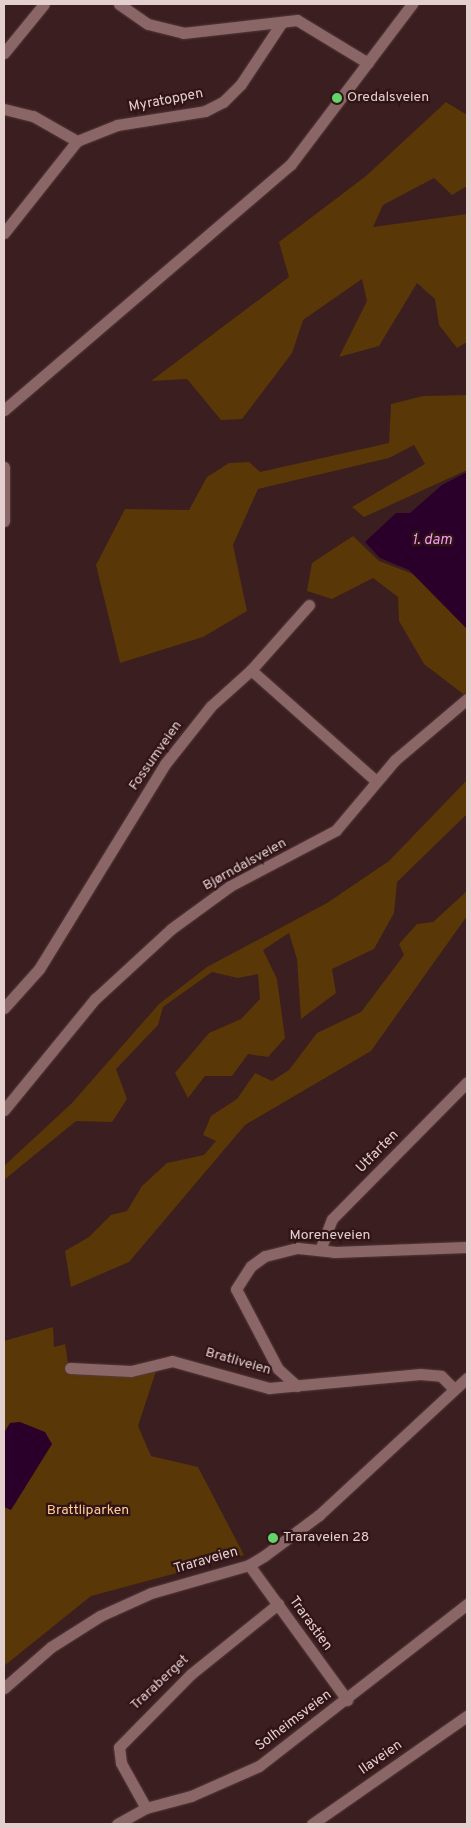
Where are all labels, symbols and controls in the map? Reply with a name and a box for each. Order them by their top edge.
street label: Myratoppen [127,86,205,116]
place label: Oredalsveien [347,90,429,106]
marker: Oredalsveien [331,92,343,104]
water label: 1. dam [412,532,452,550]
street label: Fossumveien [126,718,186,794]
street label: Bjørndalsveien [200,835,290,895]
street label: Utfarten [353,1127,403,1177]
street label: Moreneveien [290,1228,370,1244]
street label: Bratliveien [203,1345,273,1379]
park label: Brattliparken [47,1503,129,1519]
place label: Traraveien 28 [283,1530,369,1546]
marker: Traraveien 28 [267,1532,279,1544]
street label: Traraveien [172,1544,240,1578]
street label: Trarastien [285,1594,335,1654]
street label: Traraberget [127,1652,193,1714]
street label: Solheimsveien [253,1687,335,1755]
street label: Ilaveien [356,1737,406,1779]

